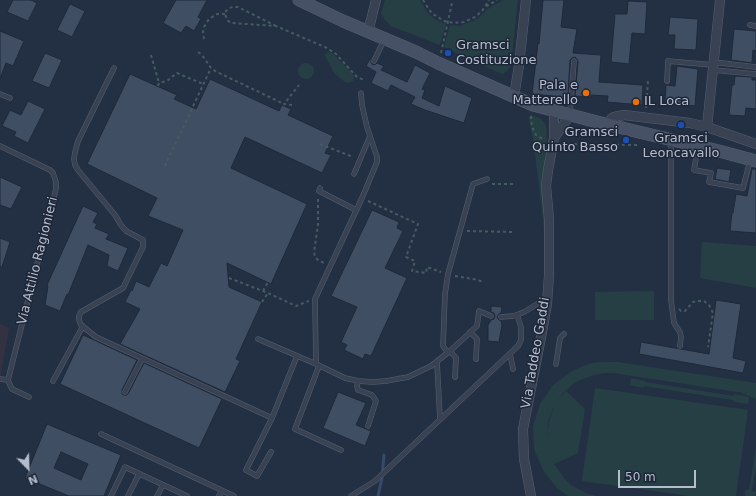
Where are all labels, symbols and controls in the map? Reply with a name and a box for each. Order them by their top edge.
place label: Gramsci Costituzione [456,38,536,69]
marker: Gramsci Costituzione [443,48,453,58]
place label: Pala e Matterello [512,78,578,109]
marker: Pala e Matterello [581,88,591,98]
place label: IL Loca [644,94,689,110]
marker: IL Loca [631,97,641,107]
marker: Gramsci Leoncavallo [676,120,686,130]
place label: Gramsci Quinto Basso [532,125,618,156]
place label: Gramsci Leoncavallo [642,131,720,162]
marker: Gramsci Quinto Basso [621,135,631,145]
street label: Via Attilio Ragionieri [15,195,61,327]
street label: Via Taddeo Gaddi [519,296,553,410]
north arrow [8,448,48,488]
scale bar [620,462,698,488]
text: 50 m [625,470,656,484]
text: N [26,472,40,487]

